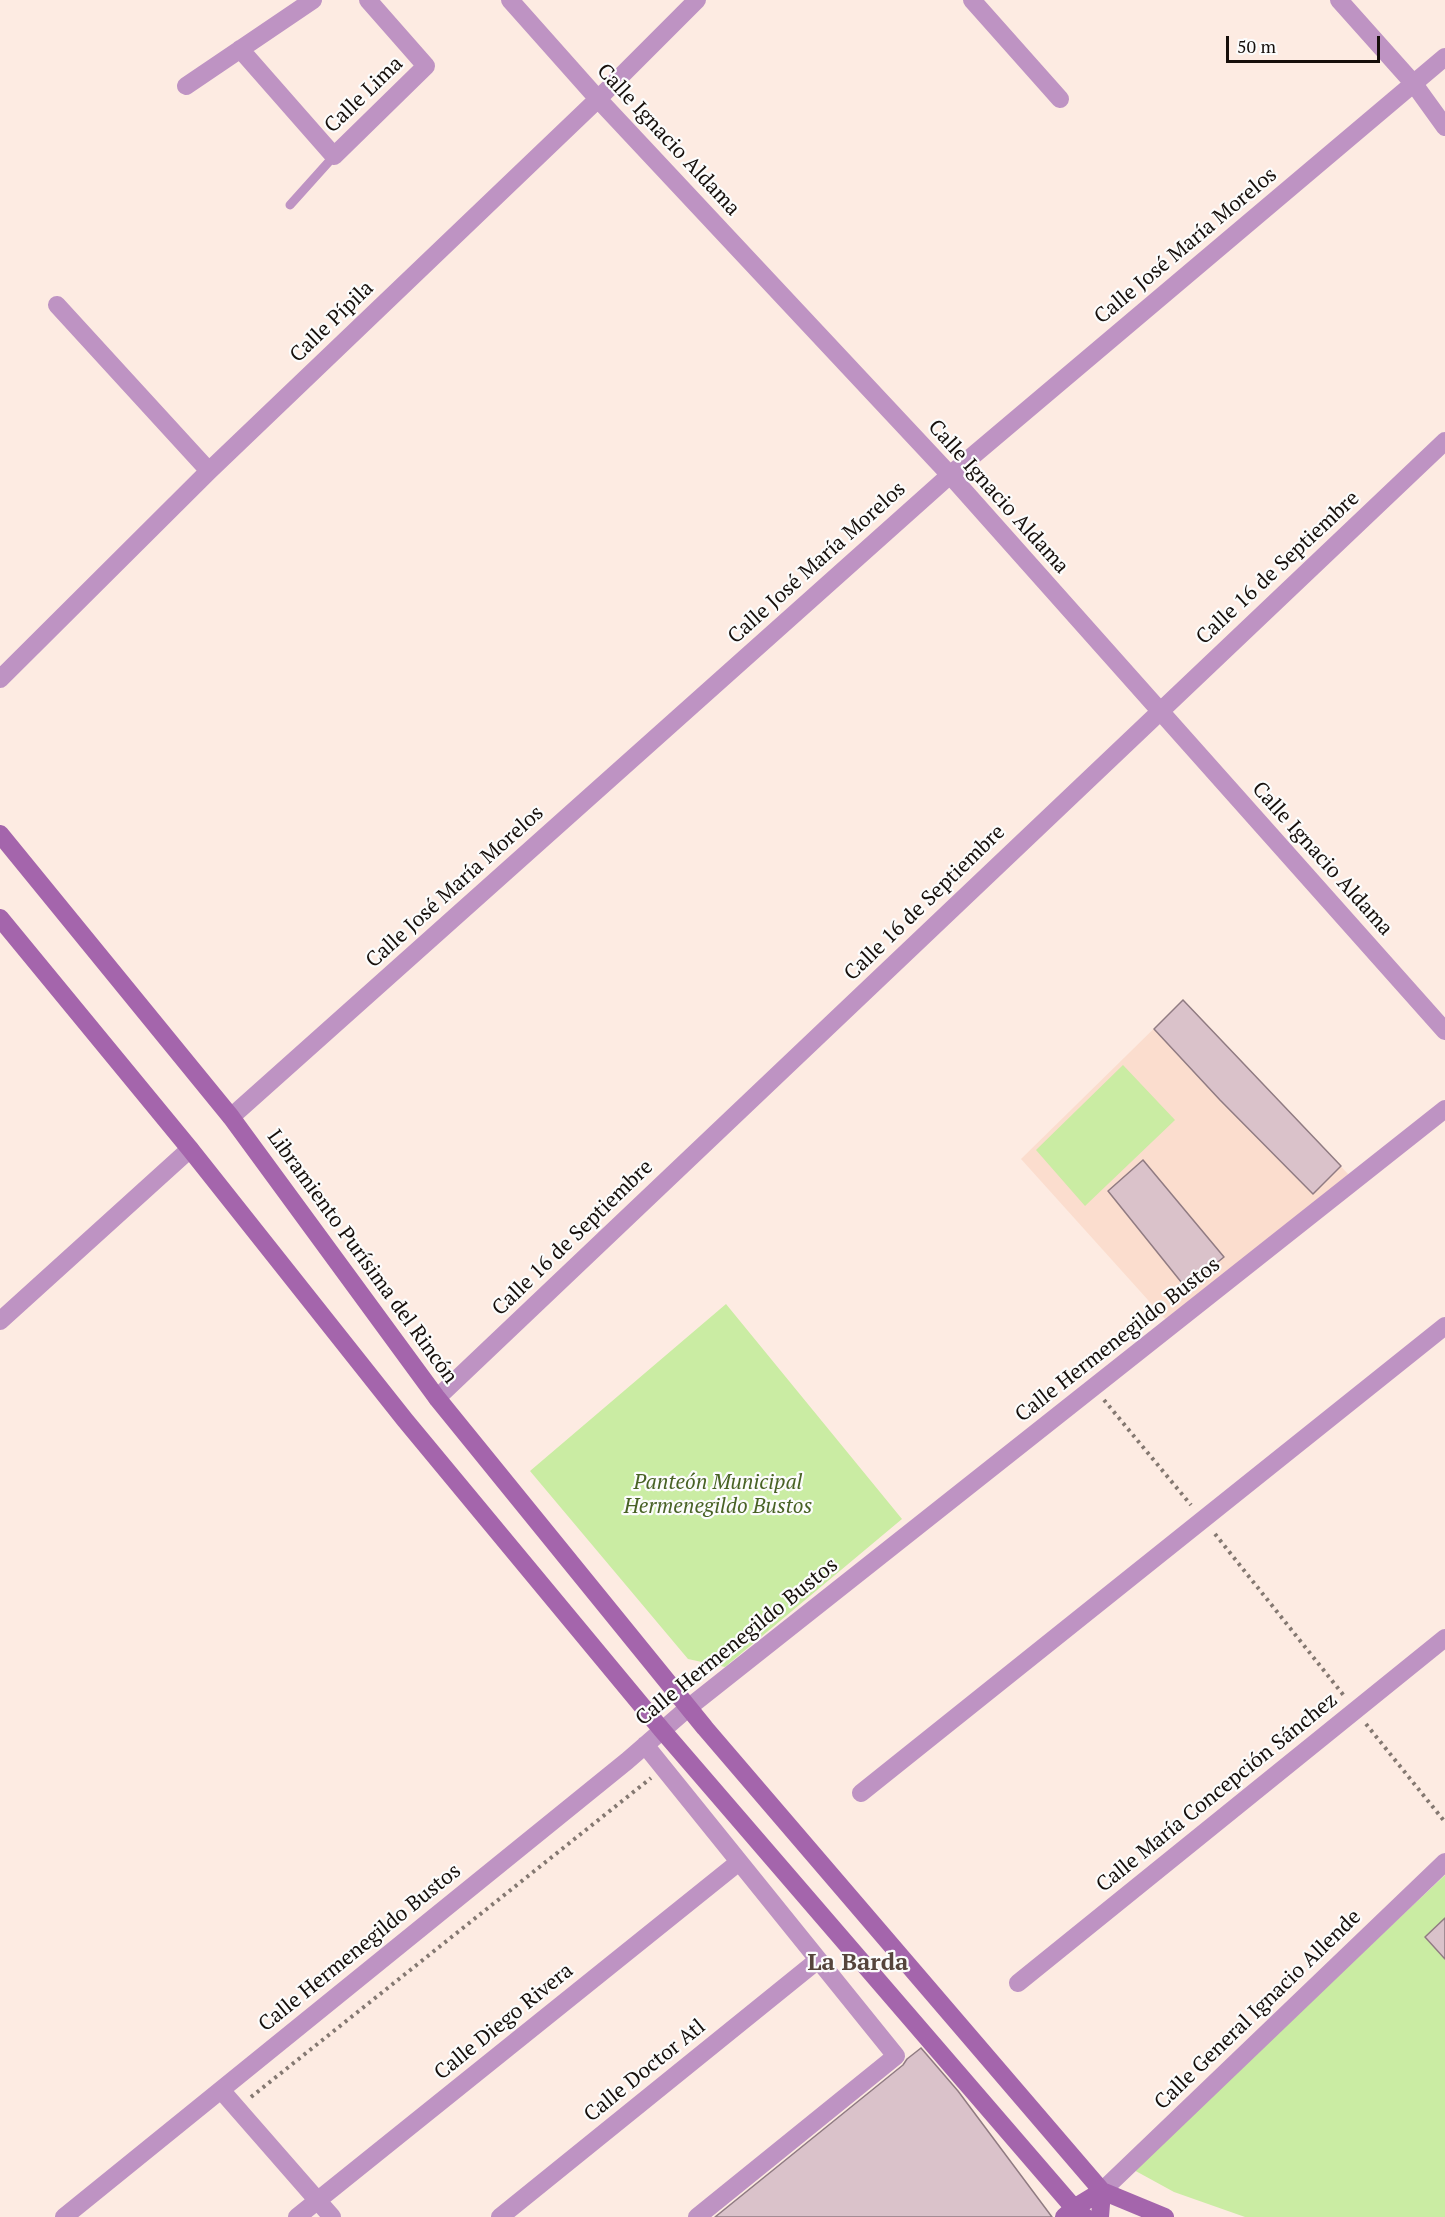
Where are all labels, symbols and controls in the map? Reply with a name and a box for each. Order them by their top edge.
scale bar [1229,24,1384,62]
text: 50 m [1237,34,1276,58]
street label: Calle Lima [320,52,408,138]
street label: Calle Ignacio Aldama [591,59,745,221]
street label: Calle José María Morelos [1090,162,1282,330]
street label: Calle Pípila [285,276,379,368]
street label: Calle Ignacio Aldama [922,415,1074,579]
street label: Calle José María Morelos [723,477,911,649]
street label: Calle 16 de Septiembre [1191,486,1365,650]
street label: Calle Ignacio Aldama [1246,777,1398,941]
street label: Calle José María Morelos [361,801,549,973]
street label: Calle 16 de Septiembre [839,820,1011,986]
street label: Libramiento Purísima del Rincón [261,1125,463,1389]
street label: Calle 16 de Septiembre [487,1155,659,1321]
street label: Calle Hermenegildo Bustos [1011,1252,1225,1428]
park label: Panteón Municipal Hermenegildo Bustos [624,1470,812,1520]
street label: Calle Hermenegildo Bustos [631,1553,843,1731]
street label: Calle María Concepción Sánchez [1091,1688,1343,1898]
street label: Calle Hermenegildo Bustos [254,1859,466,2037]
street label: Calle General Ignacio Allende [1150,1905,1366,2115]
district label: La Barda [808,1949,908,1977]
street label: Calle Diego Rivera [430,1958,578,2086]
street label: Calle Doctor Atl [579,2014,711,2128]

